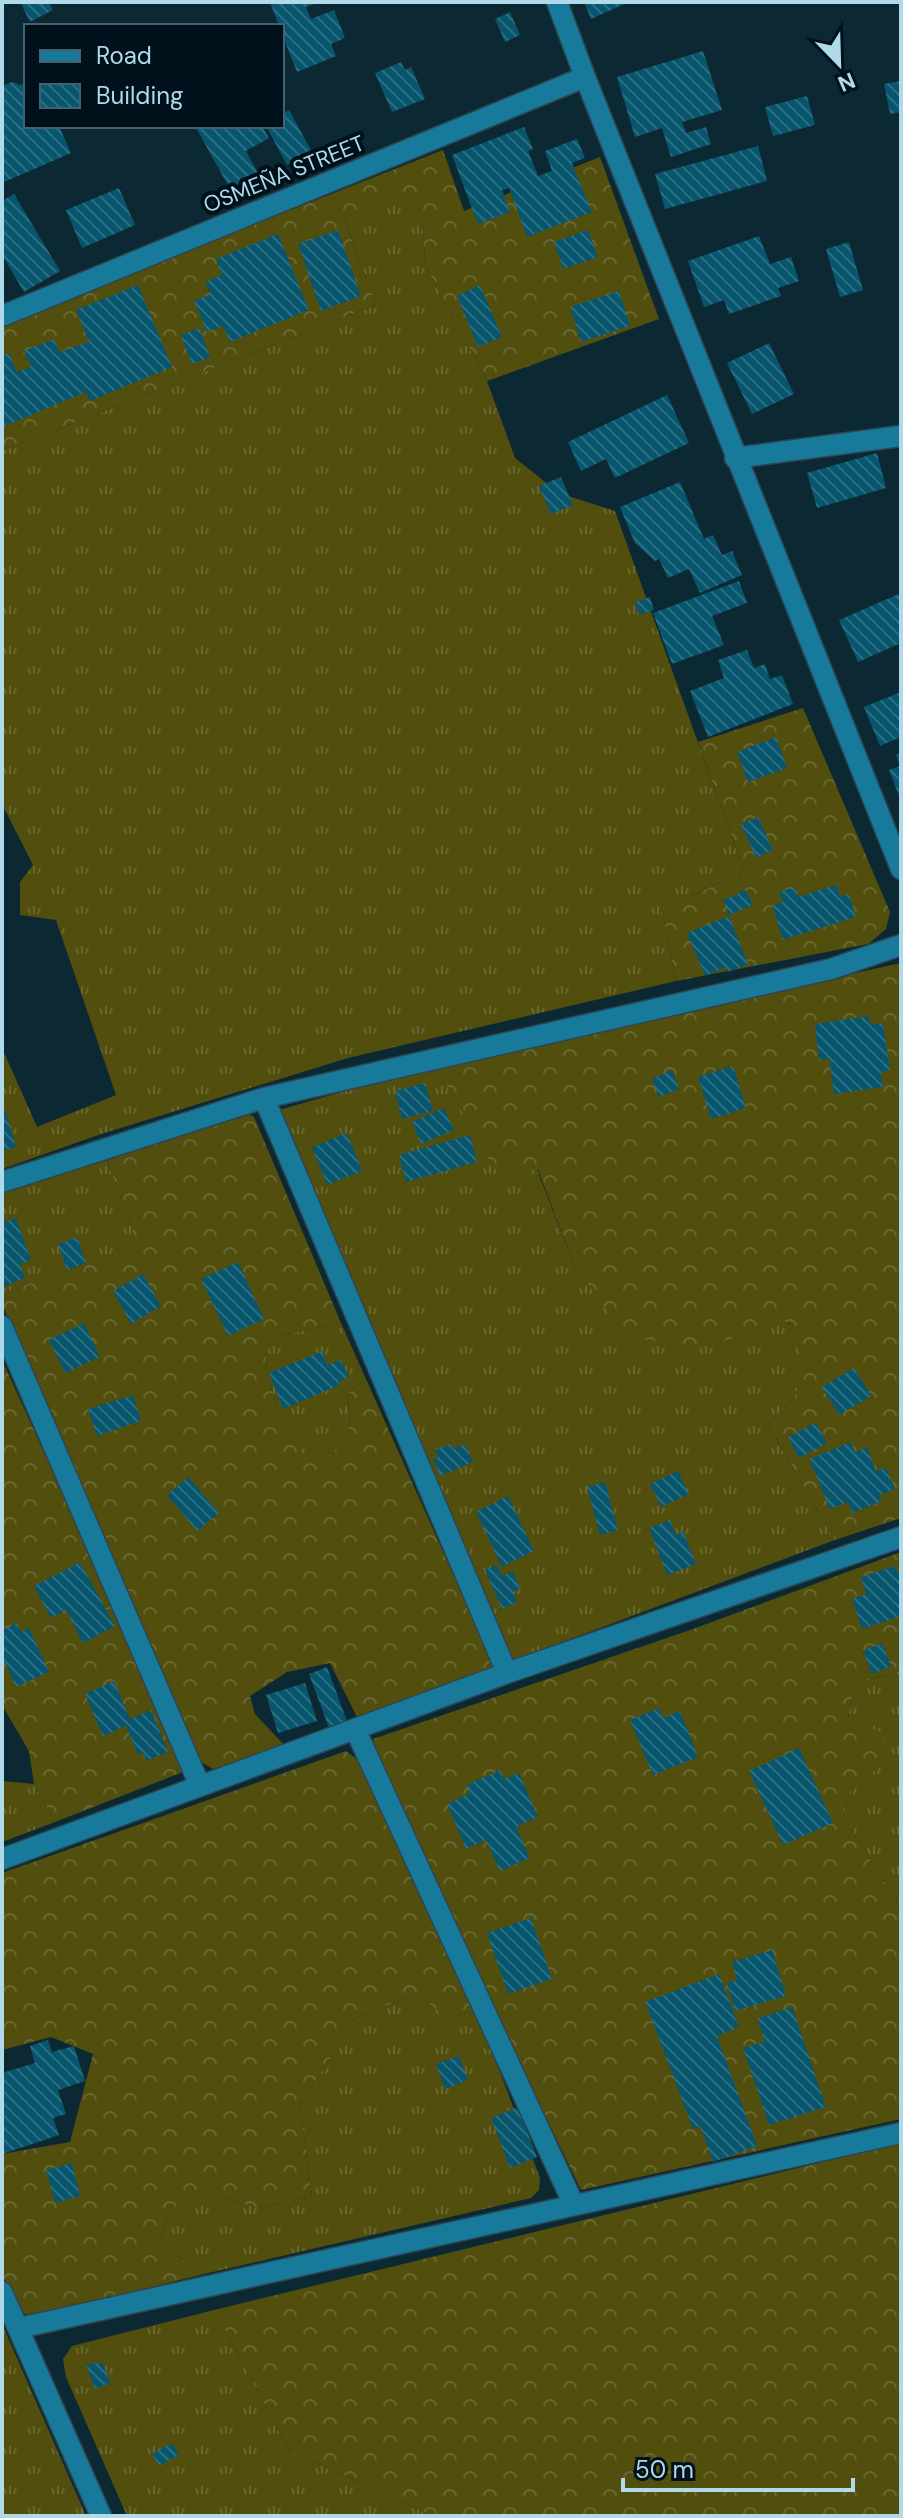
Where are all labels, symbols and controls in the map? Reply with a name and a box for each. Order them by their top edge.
legend [24,24,284,128]
north arrow [799,24,879,104]
text: Road [96,40,152,71]
text: N [834,65,860,98]
text: Building [96,80,183,111]
street label: OSMEÑA STREET [199,128,369,220]
scale bar [623,2442,853,2492]
text: 50 m [635,2454,694,2485]

